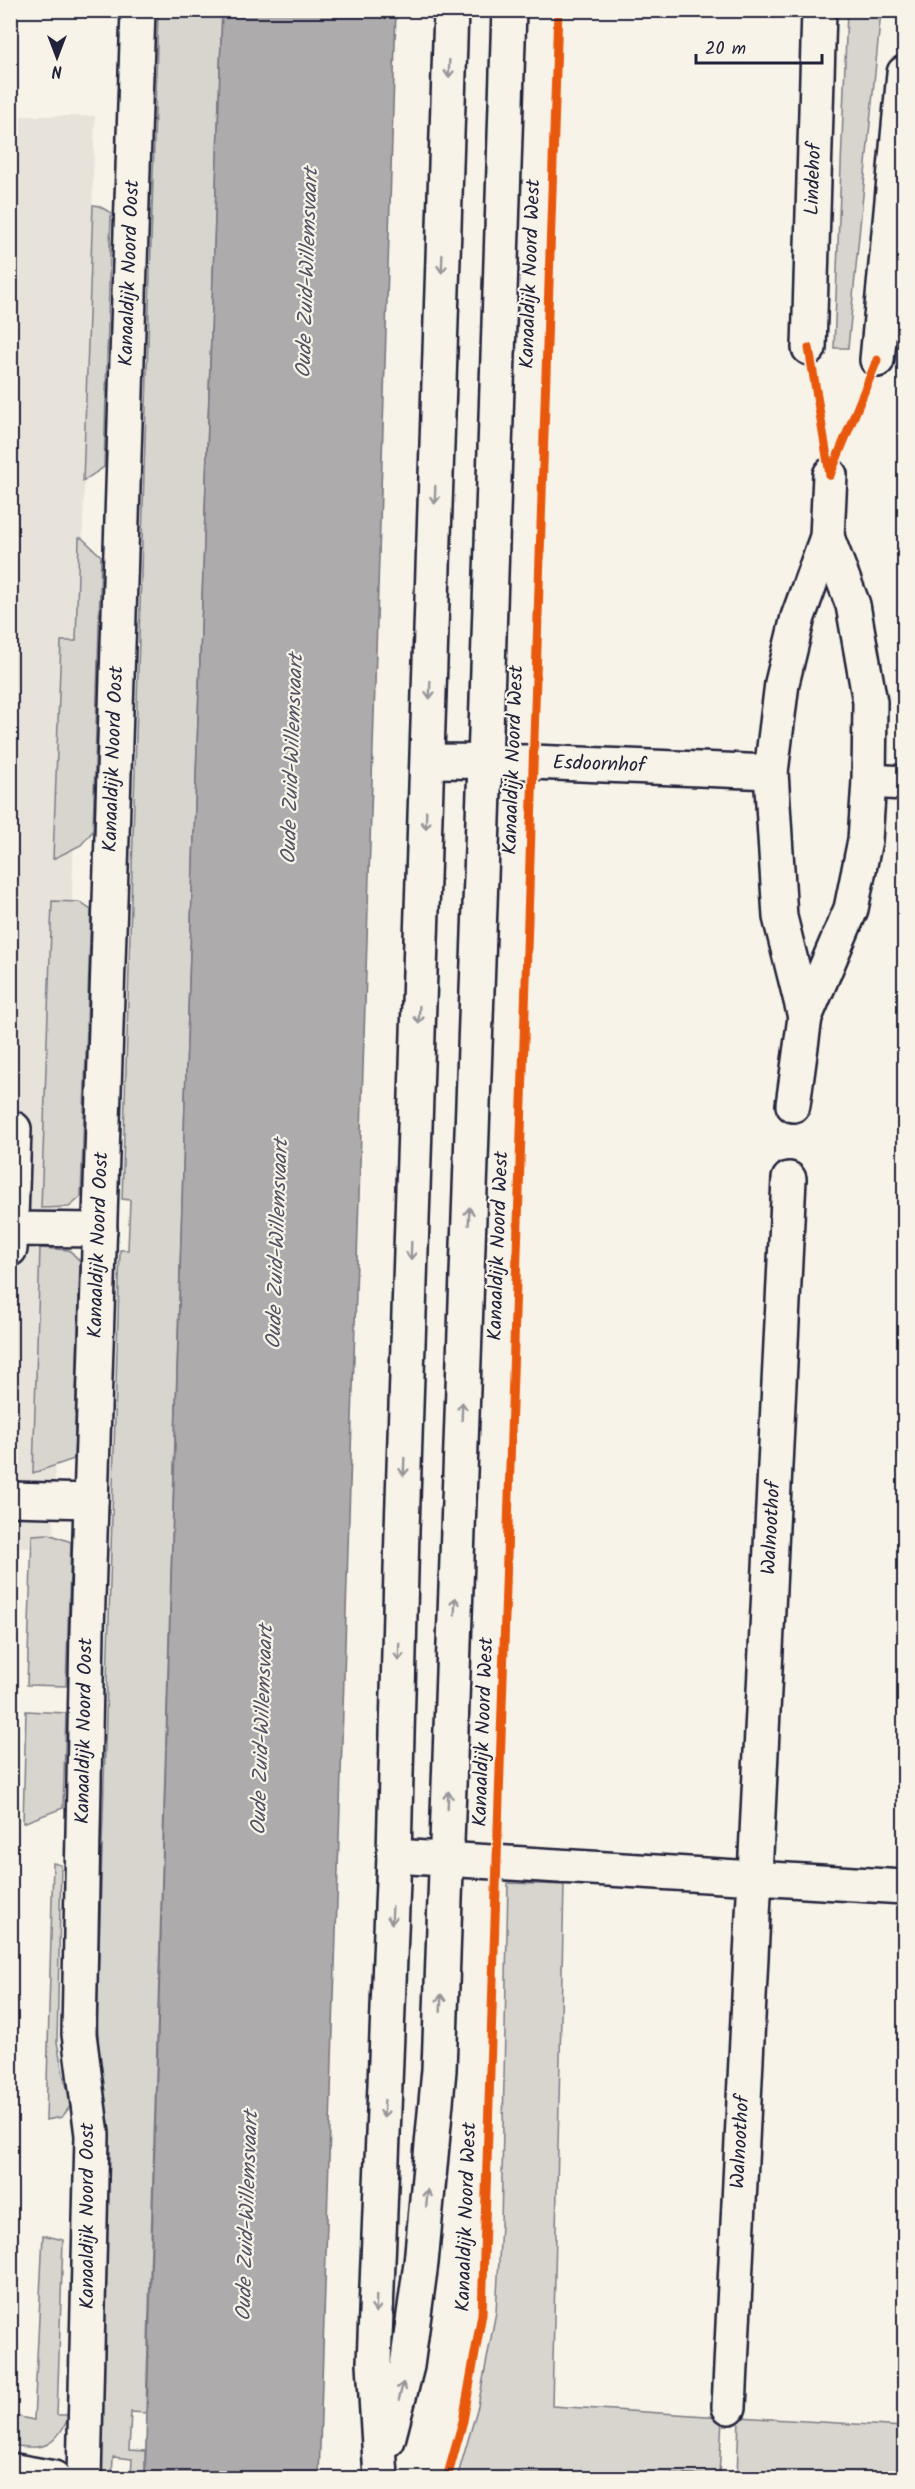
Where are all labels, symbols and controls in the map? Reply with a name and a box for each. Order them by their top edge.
north arrow [27,27,87,87]
scale bar [696,27,822,65]
text: 20 m [705,35,746,64]
text: N [52,58,62,83]
one-way arrow [444,58,455,78]
street label: Lindehof [797,140,831,216]
water label: Oude Zuid-Willemsvaart [288,165,328,379]
street label: Kanaaldijk Noord West [512,178,550,369]
street label: Kanaaldijk Noord Oost [111,179,149,367]
one-way arrow [437,253,448,273]
one-way arrow [429,485,441,505]
water label: Oude Zuid-Willemsvaart [273,651,313,865]
street label: Kanaaldijk Noord West [495,664,533,855]
street label: Kanaaldijk Noord Oost [95,665,133,853]
one-way arrow [424,680,435,700]
street label: Esdoornhof [552,747,648,783]
one-way arrow [420,809,431,829]
one-way arrow [414,1004,425,1024]
water label: Oude Zuid-Willemsvaart [258,1136,298,1350]
street label: Kanaaldijk Noord West [480,1150,518,1341]
street label: Kanaaldijk Noord Oost [80,1151,118,1339]
one-way arrow [463,1206,475,1226]
one-way arrow [406,1241,417,1261]
one-way arrow [456,1401,468,1421]
one-way arrow [398,1457,410,1477]
street label: Walnoothof [754,1478,791,1576]
one-way arrow [449,1596,461,1616]
water label: Oude Zuid-Willemsvaart [243,1622,283,1836]
street label: Kanaaldijk Noord West [465,1636,503,1827]
street label: Kanaaldijk Noord Oost [67,1637,103,1825]
one-way arrow [393,1641,405,1661]
one-way arrow [443,1791,454,1811]
one-way arrow [386,1904,397,1924]
one-way arrow [435,1994,447,2014]
street label: Walnoothof [723,2092,760,2190]
one-way arrow [378,2099,389,2119]
water label: Oude Zuid-Willemsvaart [228,2108,268,2322]
street label: Kanaaldijk Noord West [448,2121,486,2312]
street label: Kanaaldijk Noord Oost [72,2122,104,2309]
one-way arrow [422,2188,433,2208]
one-way arrow [370,2294,381,2314]
one-way arrow [395,2381,407,2400]

